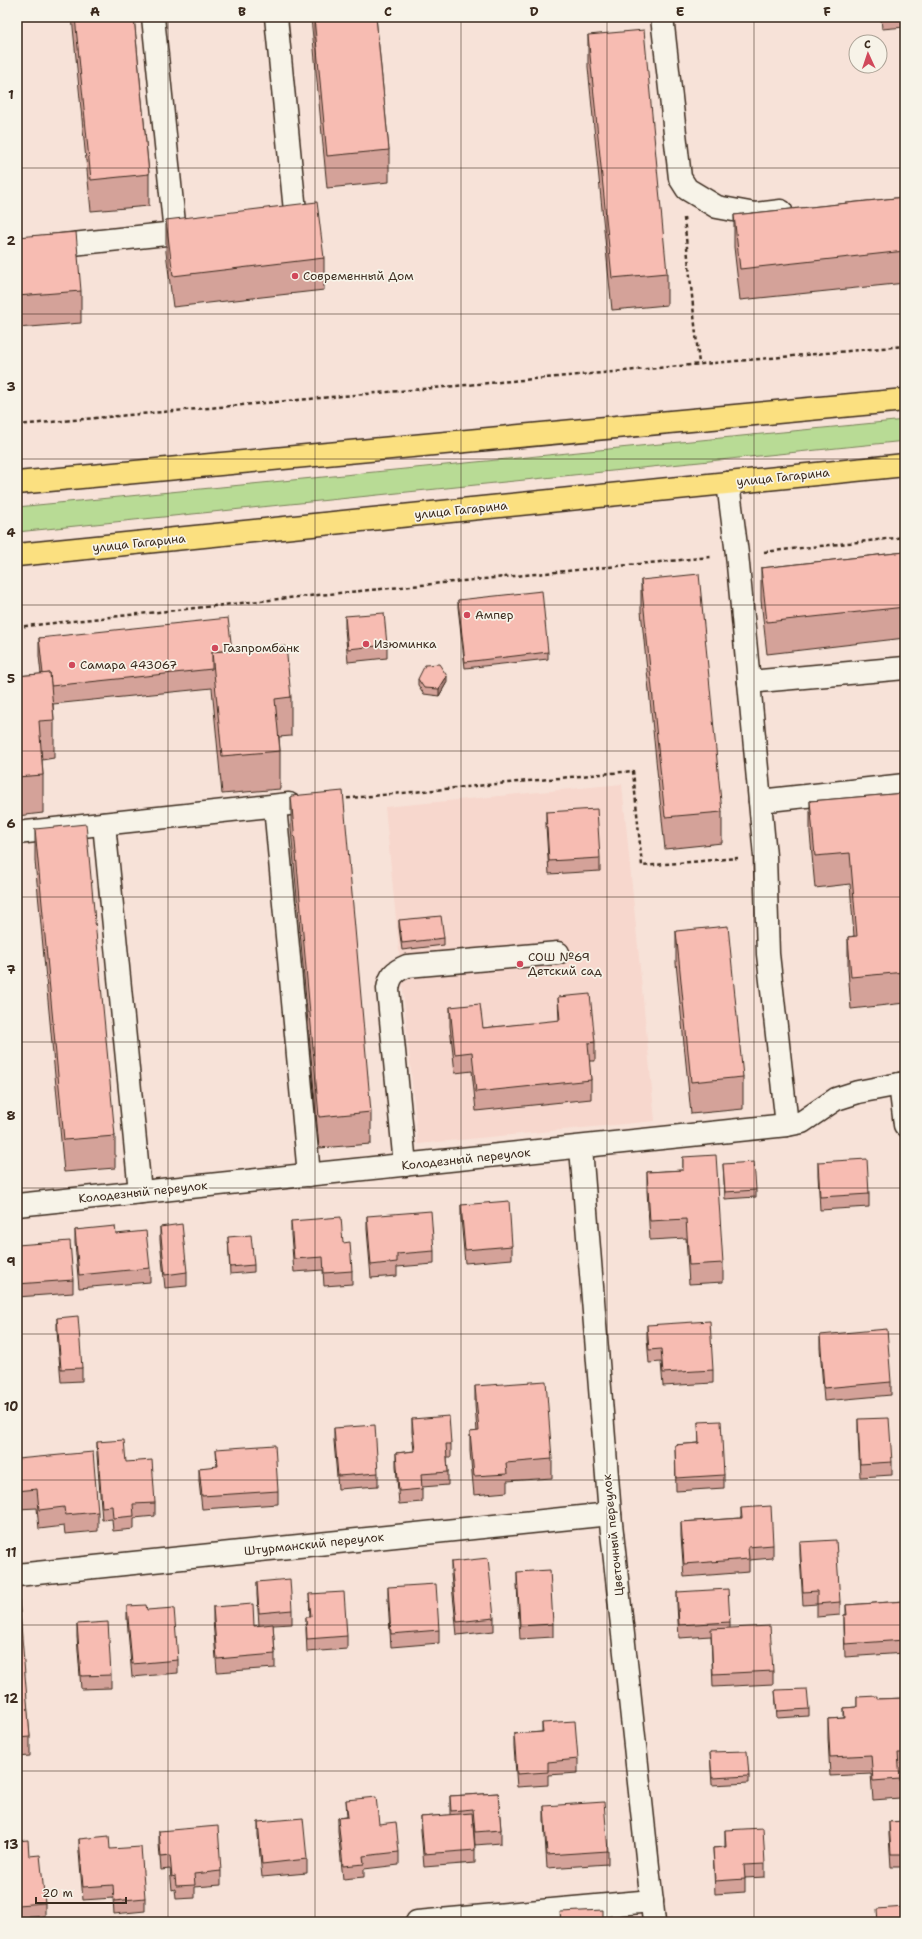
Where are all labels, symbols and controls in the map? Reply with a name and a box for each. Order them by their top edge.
text: A [90,3,100,20]
text: B [238,3,246,20]
text: C [384,3,392,20]
text: D [529,3,539,20]
text: E [676,3,685,20]
text: F [823,3,831,20]
north arrow [848,34,888,74]
text: С [864,37,872,52]
text: 1 [8,86,14,103]
text: 2 [6,232,16,249]
place label: Современный Дом [303,268,414,284]
marker: Современный Дом [290,271,300,281]
text: 3 [6,378,16,395]
street label: улица Гагарина [736,464,831,490]
street label: улица Гагарина [414,497,509,523]
text: 4 [6,524,16,541]
street label: улица Гагарина [92,530,187,556]
place label: Ампер [475,607,514,623]
marker: Ампер [462,610,472,620]
place label: Изюминка [374,636,437,652]
marker: Изюминка [361,639,371,649]
place label: Газпромбанк [223,640,300,656]
marker: Газпромбанк [210,643,220,653]
place label: Самара 443067 [80,657,177,673]
marker: Самара 443067 [67,660,77,670]
text: 5 [7,670,15,687]
text: 6 [6,815,16,832]
place label: СОШ №69 Детский сад [528,949,602,979]
marker: СОШ №69 Детский сад [515,959,525,969]
text: 7 [6,961,16,978]
text: 8 [6,1107,16,1124]
street label: Колодезный переулок [401,1144,532,1174]
street label: Колодезный переулок [78,1177,209,1207]
text: 9 [6,1253,16,1270]
text: 10 [4,1398,18,1415]
street label: Цветочный переулок [599,1473,627,1597]
street label: Штурманский переулок [243,1529,385,1559]
text: 11 [5,1544,17,1561]
text: 12 [4,1690,18,1707]
text: 13 [4,1836,18,1853]
scale bar [36,1879,126,1905]
text: 20 m [42,1885,73,1901]

